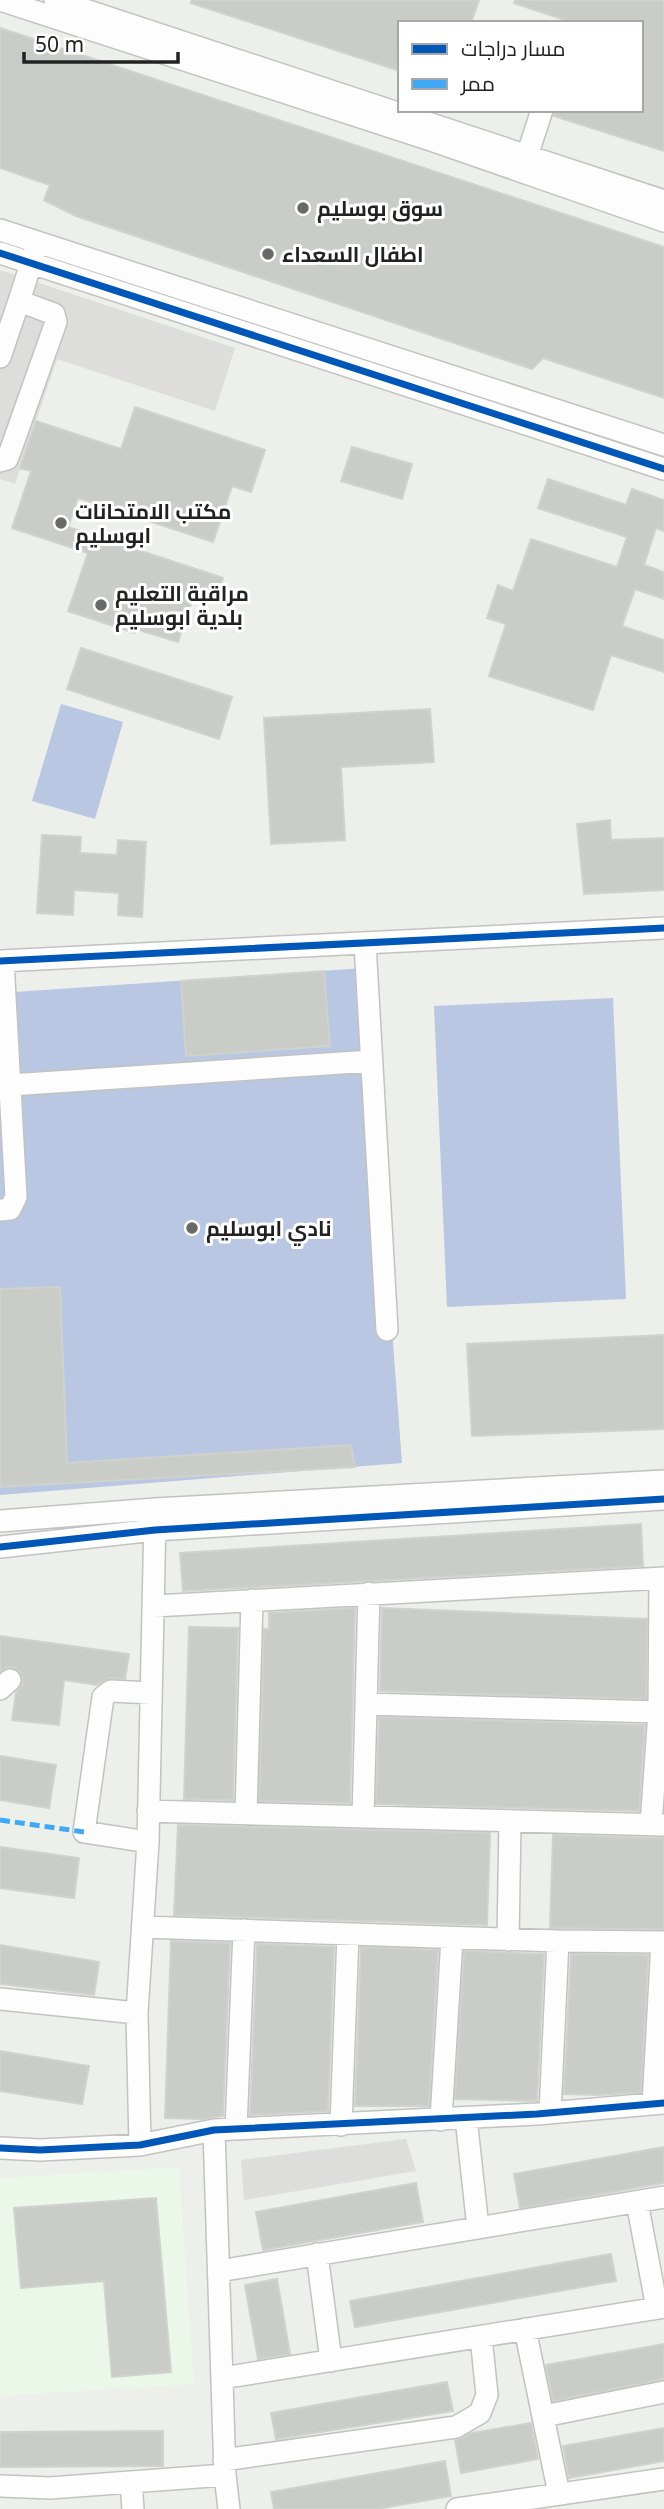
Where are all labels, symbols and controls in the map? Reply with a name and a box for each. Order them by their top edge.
scale bar [24,21,178,65]
legend [398,21,643,112]
text: 50 m [35,30,84,58]
text: مسار دراجات [461,34,565,62]
text: ممر [460,69,495,97]
place label: سوق بوسليم [317,194,443,223]
marker: سوق بوسليم [295,200,311,216]
place label: اطفال السعداء [282,240,424,268]
marker: اطفال السعداء [260,246,276,262]
place label: مكتب الامتحانات ابوسليم [75,497,231,550]
marker: مكتب الامتحانات ابوسليم [53,515,69,531]
place label: مراقبة التعليم بلدية ابوسليم [115,579,249,632]
marker: مراقبة التعليم بلدية ابوسليم [93,597,109,613]
place label: نادي ابوسليم [206,1214,332,1246]
marker: نادي ابوسليم [184,1220,200,1236]

